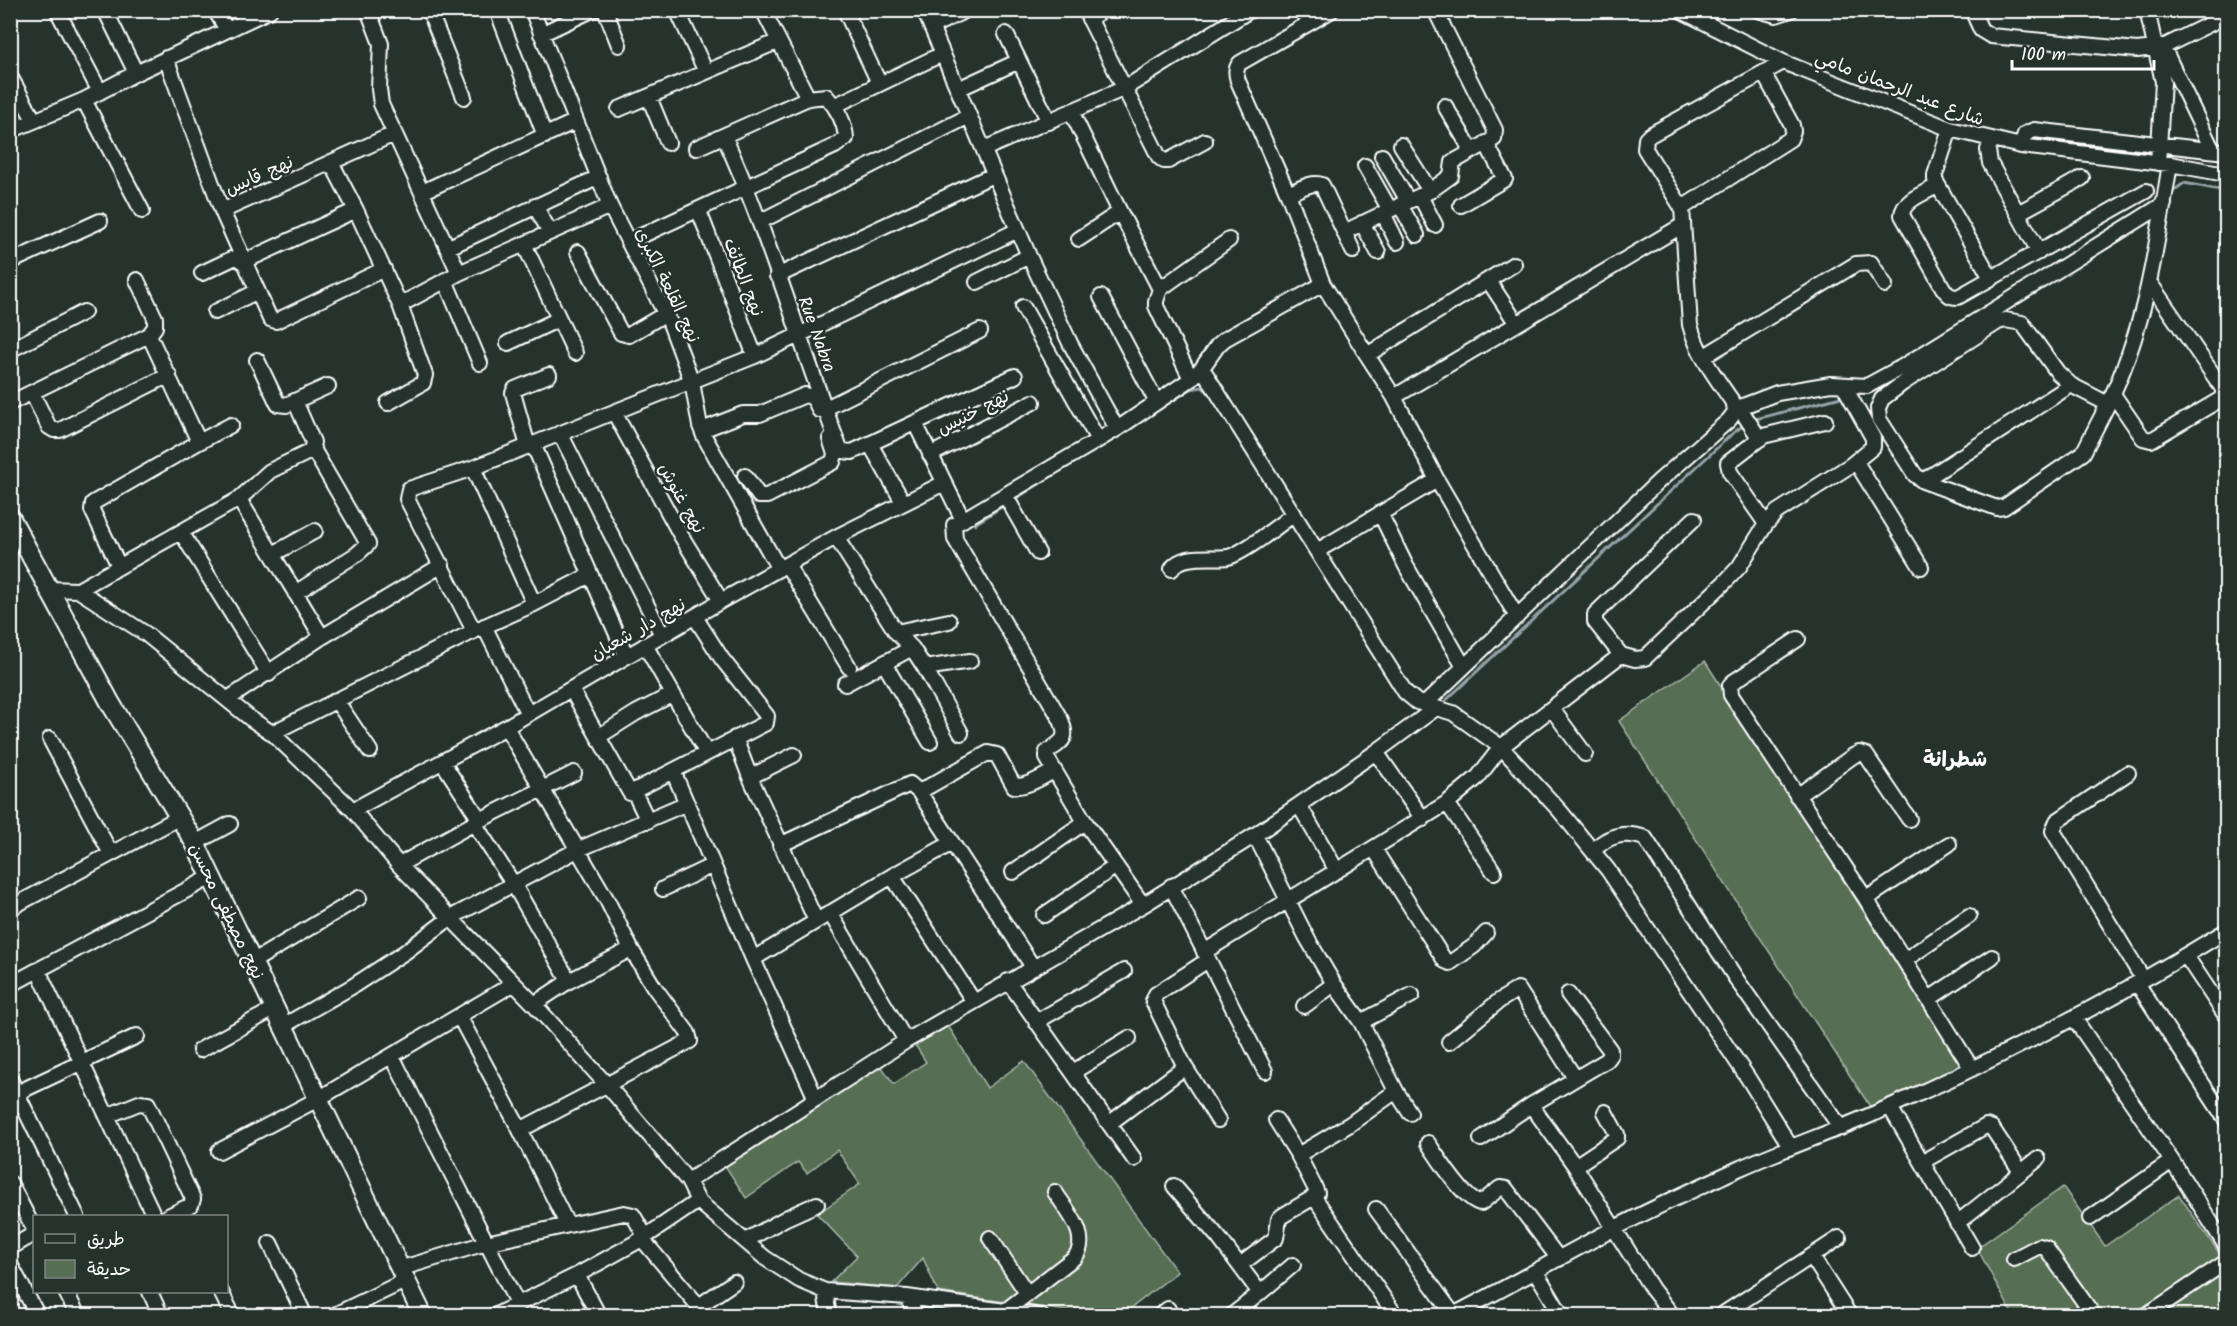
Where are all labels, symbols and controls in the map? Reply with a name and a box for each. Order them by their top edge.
scale bar [2012,33,2154,71]
text: 100 m [2021,41,2066,70]
street label: شارع عبد الرحمان مامي [1811,44,1988,135]
street label: نهج قابس [221,148,299,204]
street label: نهج القلعة الكبرى [626,223,707,348]
street label: نهج الطائف [714,234,771,321]
street label: Rue Nabra [788,292,843,377]
street label: نهج خنيس [932,383,1015,444]
street label: نهج غنوش [649,458,712,540]
street label: نهج دار شعبان [585,591,692,669]
district label: شطرانة [1923,744,1987,777]
street label: نهج مصطفى محسن [180,839,271,985]
legend [33,1215,228,1293]
text: طريق [87,1226,125,1255]
text: حديقة [87,1256,131,1285]

